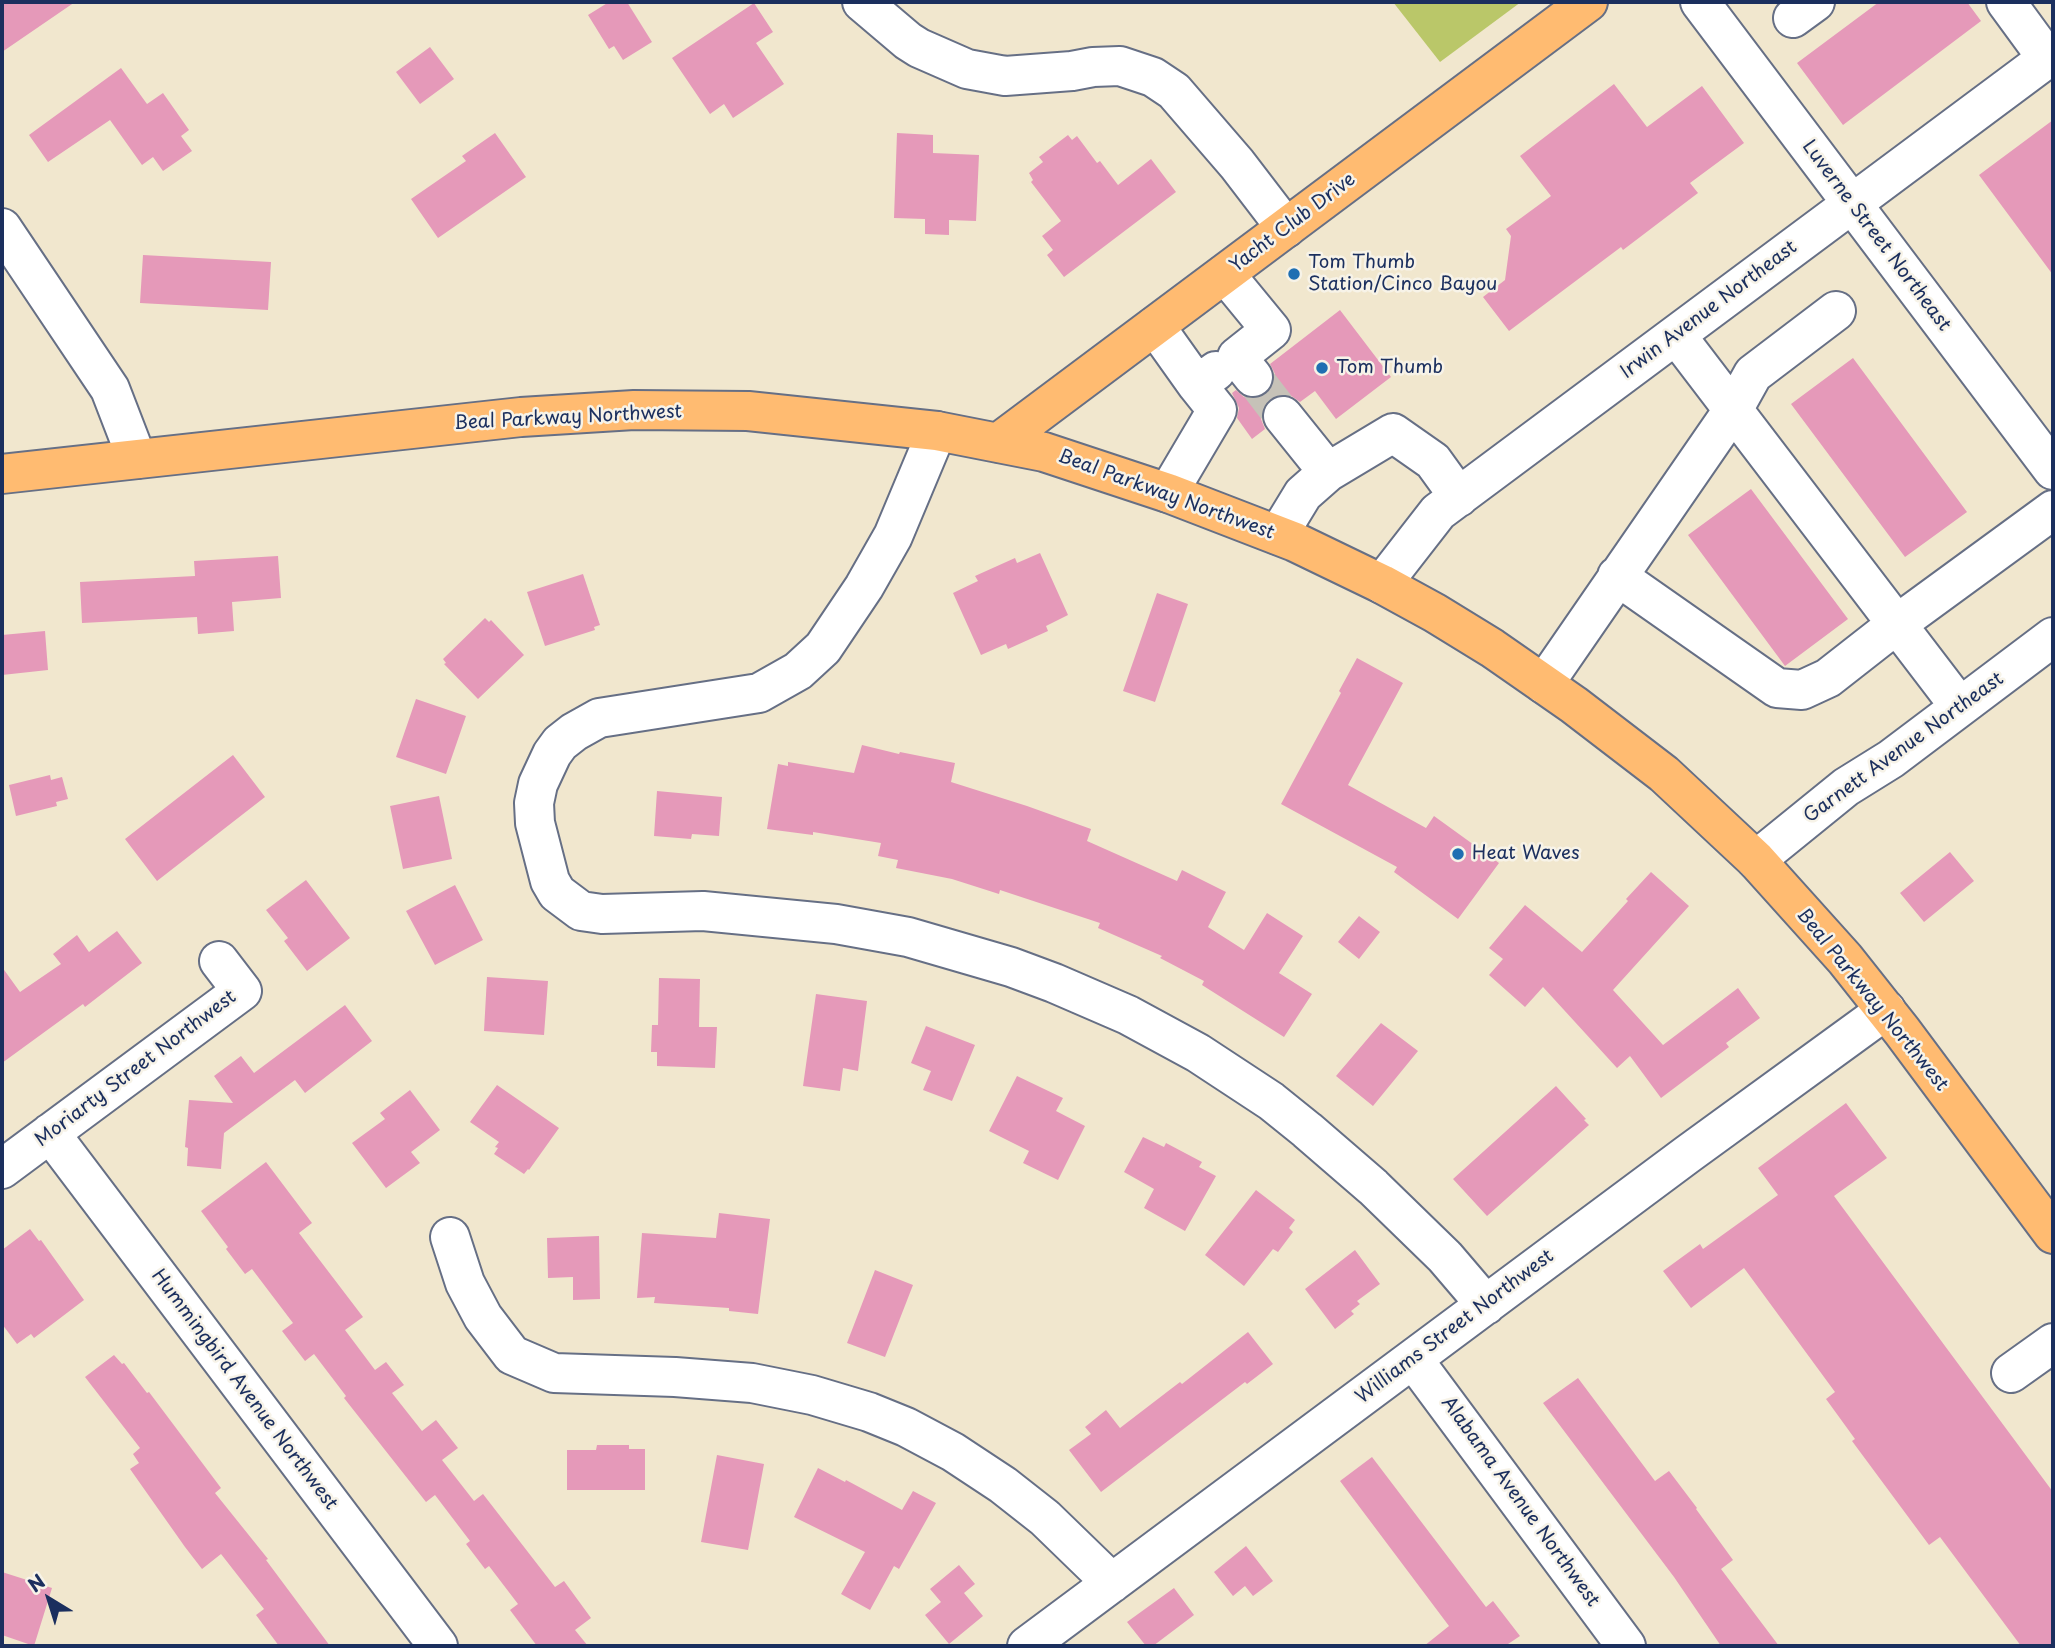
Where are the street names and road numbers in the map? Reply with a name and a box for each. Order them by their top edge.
street label: Luverne Street Northeast [1797,136,1955,336]
street label: Yacht Club Drive [1226,168,1360,278]
street label: Irwin Avenue Northeast [1616,236,1802,384]
street label: Beal Parkway Northwest [453,401,683,435]
street label: Beal Parkway Northwest [1055,445,1277,545]
street label: Garnett Avenue Northeast [1800,668,2008,828]
street label: Beal Parkway Northwest [1791,904,1953,1096]
street label: Moriarty Street Northwest [31,986,241,1152]
street label: Williams Street Northwest [1351,1245,1559,1409]
street label: Hummingbird Avenue Northwest [146,1265,342,1515]
street label: Alabama Avenue Northwest [1436,1392,1604,1612]

